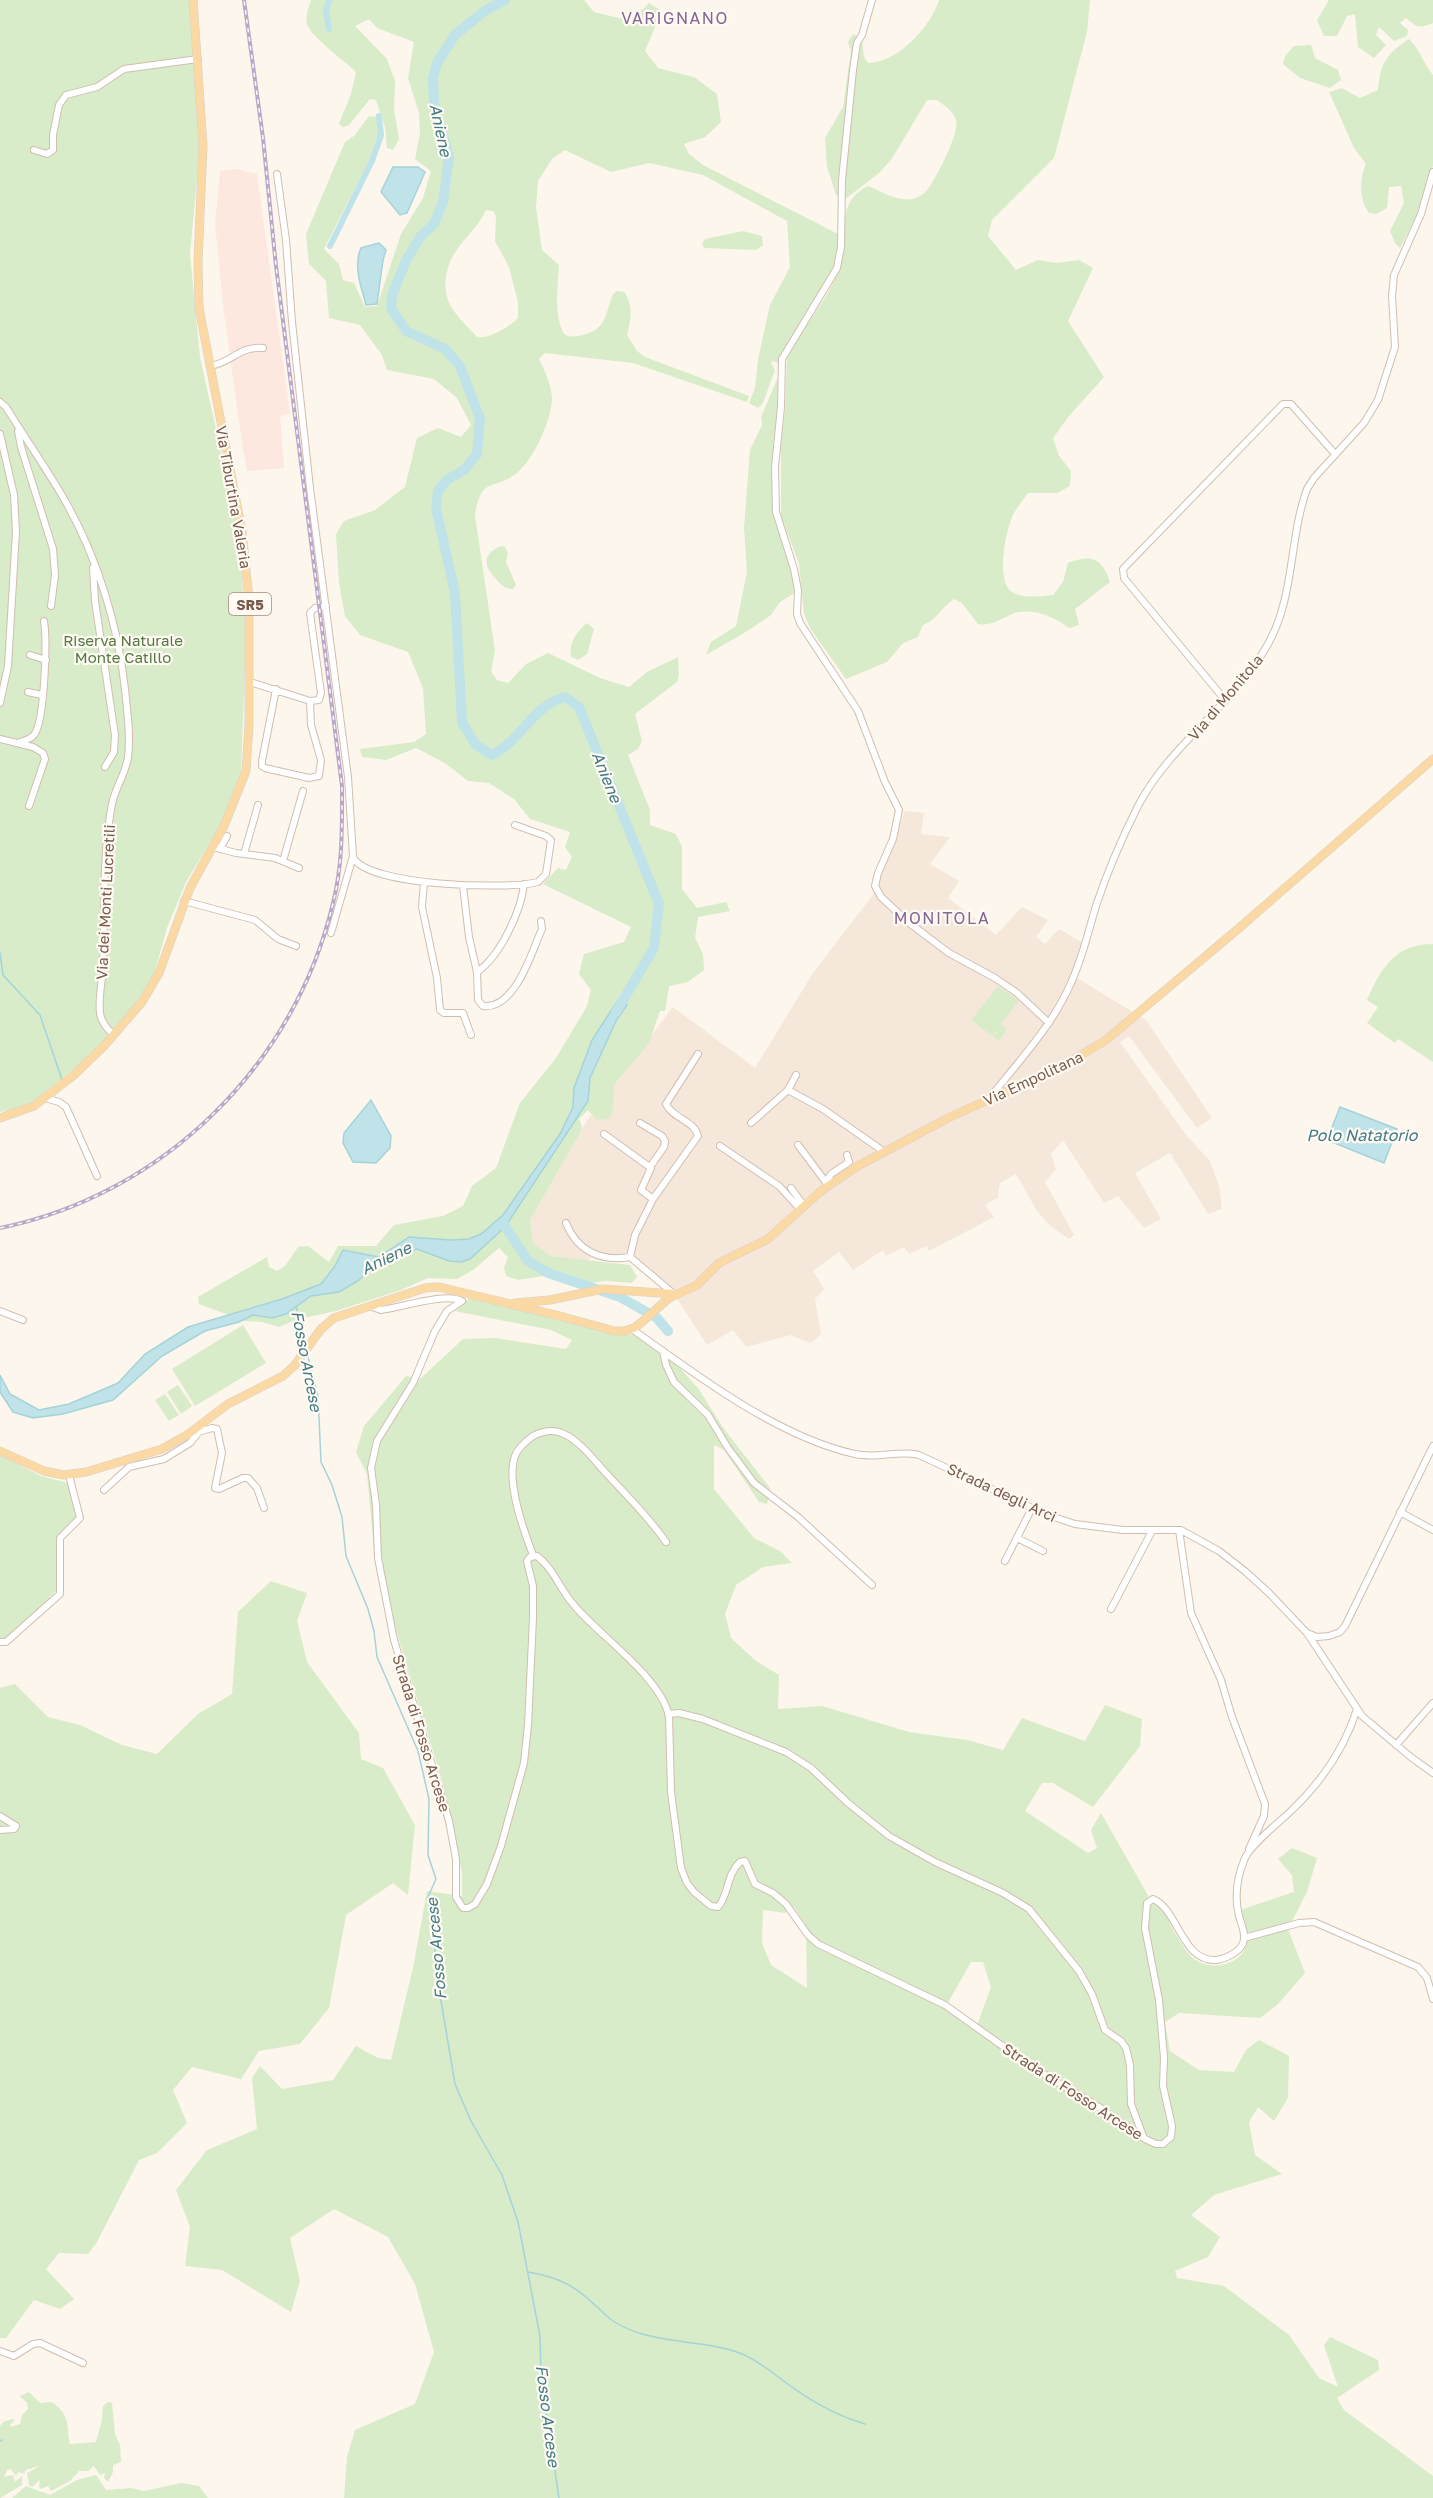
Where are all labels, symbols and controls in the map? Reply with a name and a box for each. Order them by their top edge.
district label: VARIGNANO [621,8,729,28]
water label: Aniene [426,102,457,160]
street label: Via Tiburtina Valeria [213,424,255,570]
road number: SR5 [229,593,271,615]
park label: Riserva Naturale Monte Catillo [63,631,183,666]
street label: Via di Monitola [1184,650,1266,744]
water label: Aniene [588,749,627,807]
street label: Via dei Monti Lucretili [92,824,118,980]
district label: MONITOLA [894,908,990,928]
street label: Via Empolitana [980,1047,1086,1109]
water label: Polo Natatorio [1307,1125,1419,1145]
water label: Aniene [358,1237,416,1279]
water label: Fosso Arcese [287,1309,327,1415]
street label: Strada degli Arci [944,1459,1060,1525]
street label: Strada di Fosso Arcese [389,1652,455,1814]
water label: Fosso Arcese [421,1896,450,2001]
street label: Strada di Fosso Arcese [999,2039,1147,2143]
water label: Fosso Arcese [532,2364,564,2470]

